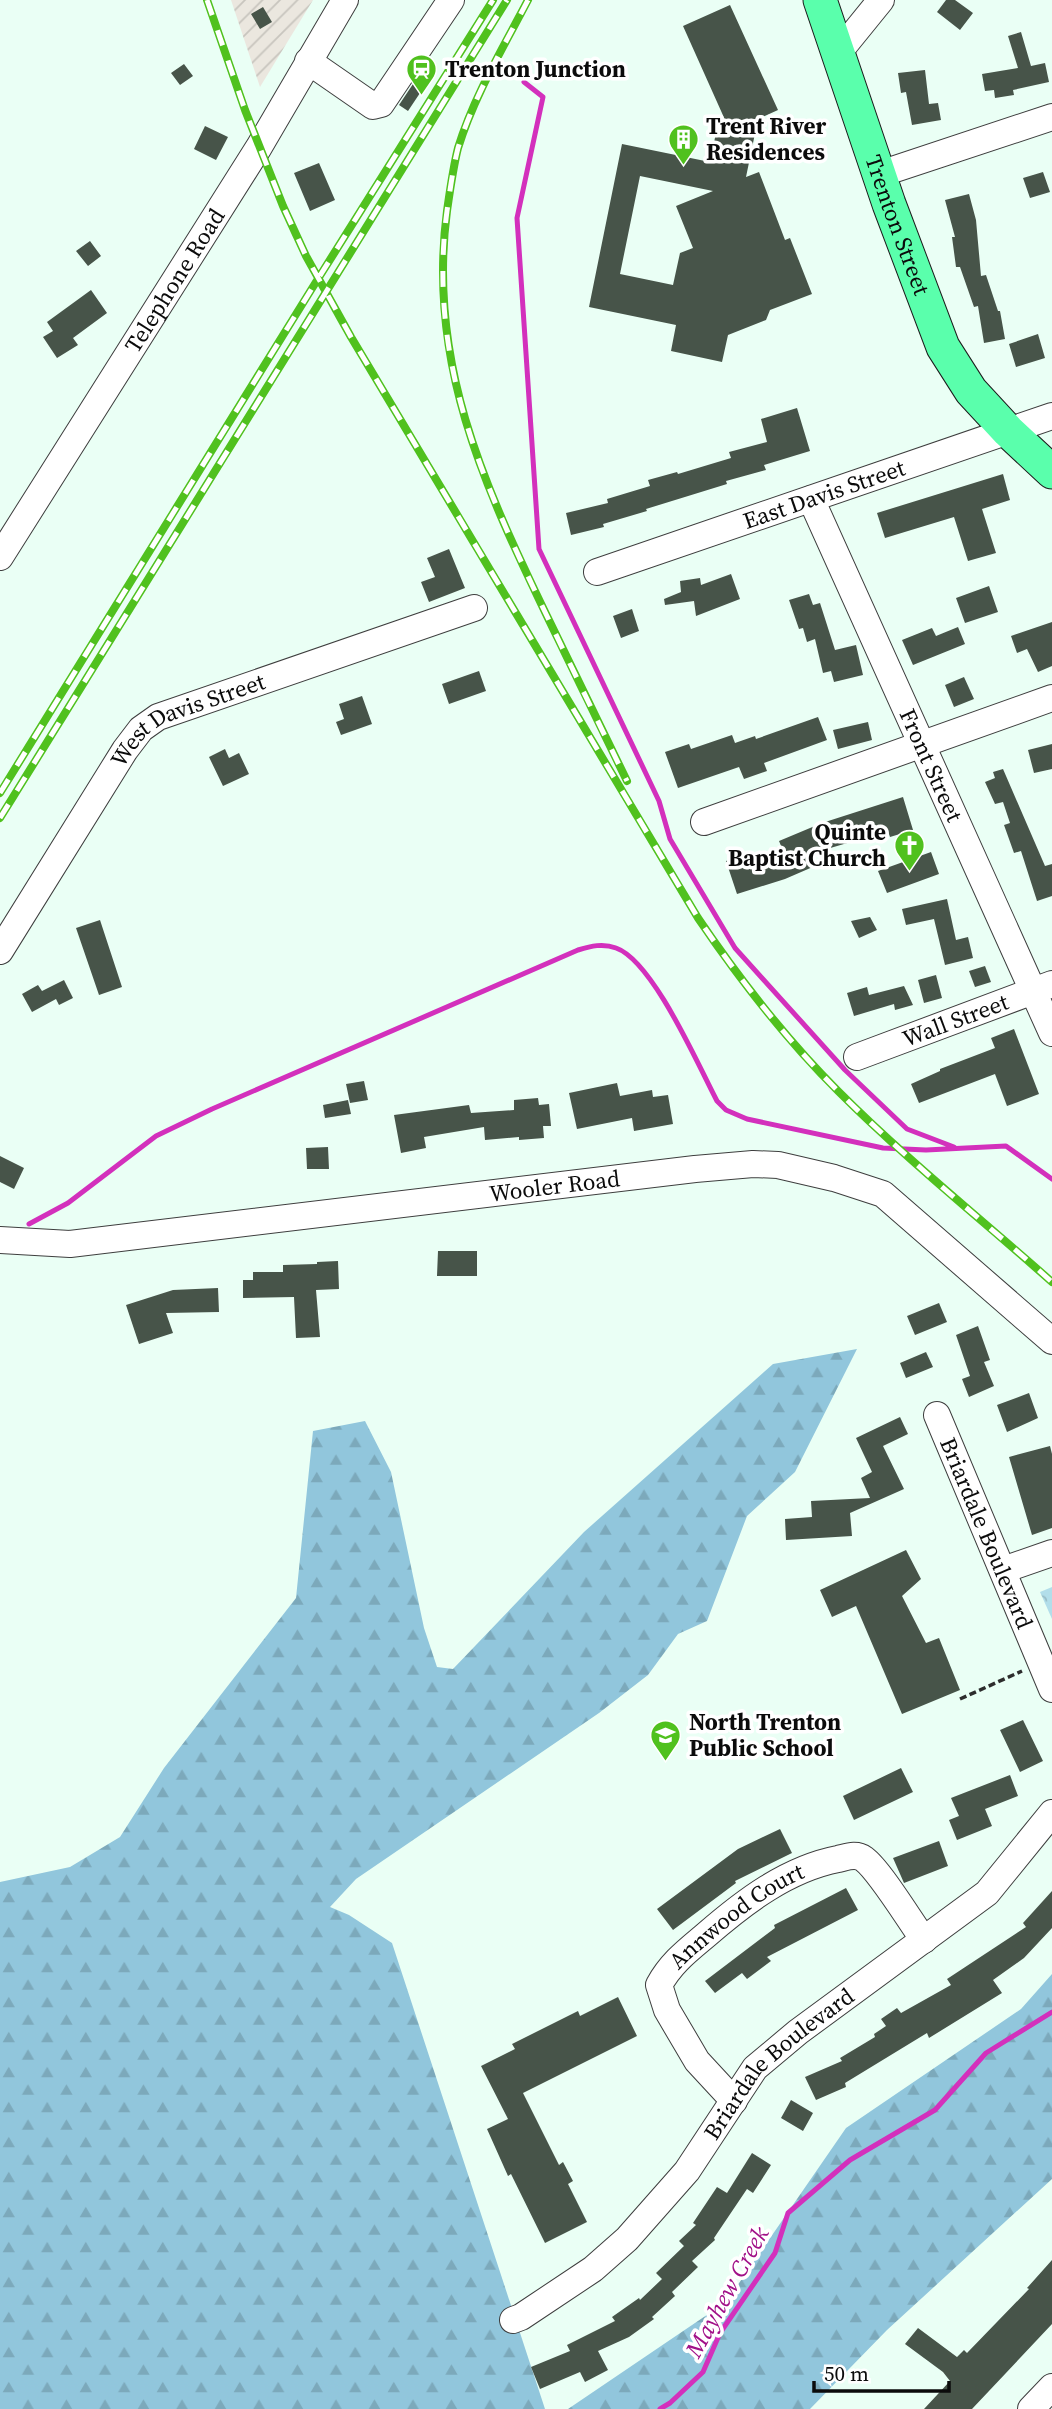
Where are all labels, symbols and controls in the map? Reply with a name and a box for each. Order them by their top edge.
station icon: Trenton Junction [405,52,439,96]
place label: Trenton Junction [445,53,626,85]
place label: Trent River Residences [706,110,826,168]
building icon: Trent River Residences [666,122,700,166]
street label: Trenton Street [858,151,938,300]
street label: Telephone Road [117,202,232,359]
street label: East Davis Street [739,451,910,537]
street label: West Davis Street [103,665,270,773]
street label: Front Street [892,703,971,827]
place label: Quinte Baptist Church [728,816,886,874]
church icon: Quinte Baptist Church [892,828,926,872]
street label: Wall Street [898,986,1013,1055]
street label: Wooler Road [487,1162,622,1210]
street label: Briardale Boulevard [932,1432,1041,1634]
place label: North Trenton Public School [689,1706,841,1764]
school or university icon: North Trenton Public School [649,1718,683,1762]
street label: Annwood Court [661,1855,809,1976]
street label: Briardale Boulevard [696,1980,860,2146]
water label: Mayhew Creek [676,2220,776,2364]
scale bar [814,2350,949,2394]
text: 50 m [824,2359,869,2388]

